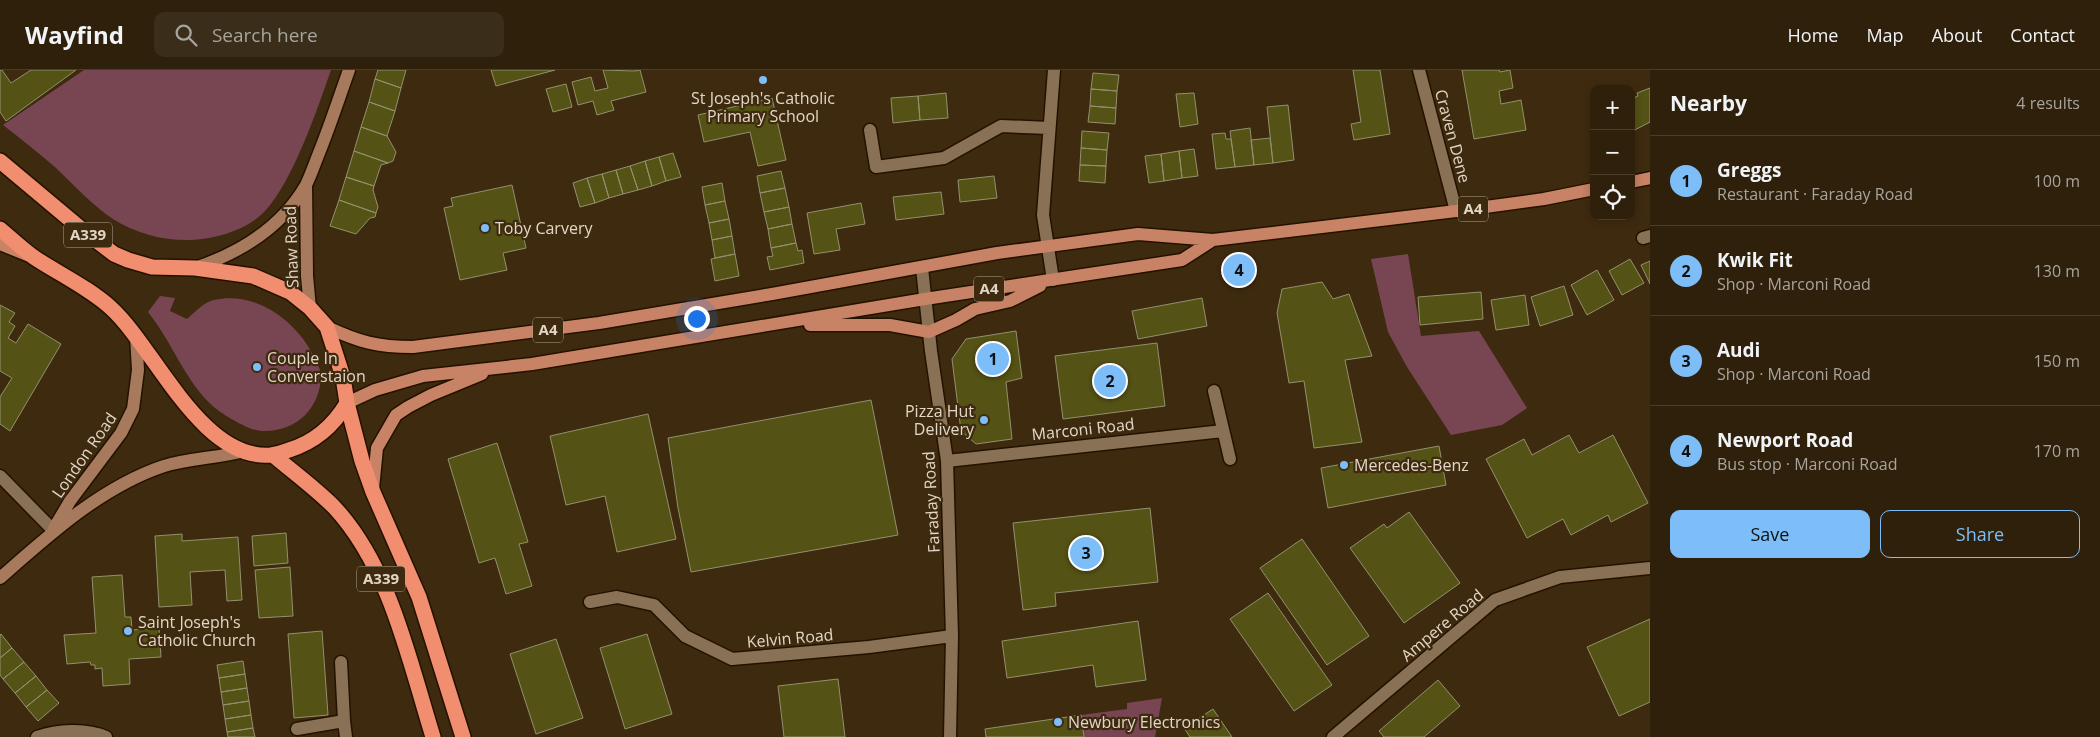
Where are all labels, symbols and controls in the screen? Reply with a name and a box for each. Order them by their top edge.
search box [154,12,504,57]
text: Wayfind [25,18,124,51]
icon: search [172,21,200,49]
text: Search here [212,22,318,48]
text: Home [1788,23,1838,47]
text: Map [1866,23,1904,47]
text: About [1932,23,1982,47]
text: Contact [2010,23,2075,47]
marker: St Joseph's Catholic Primary School [757,74,769,86]
map controls [1590,85,1635,220]
button: + [1590,85,1635,130]
place label: St Joseph's Catholic Primary School [691,87,835,127]
street label: Craven Dene [1430,87,1476,185]
text: Nearby [1670,89,1747,117]
text: 4 results [2016,92,2080,114]
button: − [1590,130,1635,175]
text: Greggs [1717,157,1782,183]
text: 1 [1681,170,1691,192]
text: 100 m [2034,170,2080,192]
button: locate [1590,175,1635,220]
text: Restaurant · Faraday Road [1717,183,1913,205]
road number: A4 [1458,196,1488,222]
street label: Shaw Road [279,206,303,288]
place label: Toby Carvery [495,217,593,239]
road number: A339 [64,222,112,248]
marker: Toby Carvery [479,222,491,234]
text: Kwik Fit [1717,247,1793,273]
pin: 4 [1223,251,1255,289]
text: 2 [1681,260,1691,282]
text: 130 m [2034,260,2080,282]
text: Shop · Marconi Road [1717,273,1871,295]
road number: A4 [974,276,1004,302]
your location [684,306,710,332]
road number: A4 [533,318,563,342]
text: Audi [1717,337,1760,363]
pin: 1 [977,340,1009,378]
place label: Couple In Converstaion [267,347,366,387]
text: 3 [1681,350,1691,372]
text: 150 m [2034,350,2080,372]
marker: Couple In Converstaion [251,361,263,373]
pin: 2 [1094,362,1126,400]
text: Shop · Marconi Road [1717,363,1871,385]
place label: Pizza Hut Delivery [905,400,975,440]
street label: London Road [46,408,122,502]
street label: Marconi Road [1030,413,1136,445]
marker: Pizza Hut Delivery [978,414,990,426]
text: Newport Road [1717,427,1853,453]
text: 4 [1681,440,1691,462]
text: 170 m [2034,440,2080,462]
street label: Faraday Road [917,451,945,553]
text: Bus stop · Marconi Road [1717,453,1897,475]
place label: Mercedes-Benz [1354,454,1469,476]
marker: Mercedes-Benz [1338,459,1350,471]
button: Save [1670,510,1870,558]
button: Share [1880,510,2080,558]
pin: 3 [1070,534,1102,572]
road number: A339 [357,566,405,592]
street label: Ampere Road [1396,584,1488,666]
place label: Saint Joseph's Catholic Church [138,611,256,651]
street label: Kelvin Road [746,623,834,653]
marker: Saint Joseph's Catholic Church [122,625,134,637]
place label: Newbury Electronics [1068,711,1220,733]
marker: Newbury Electronics [1052,716,1064,728]

